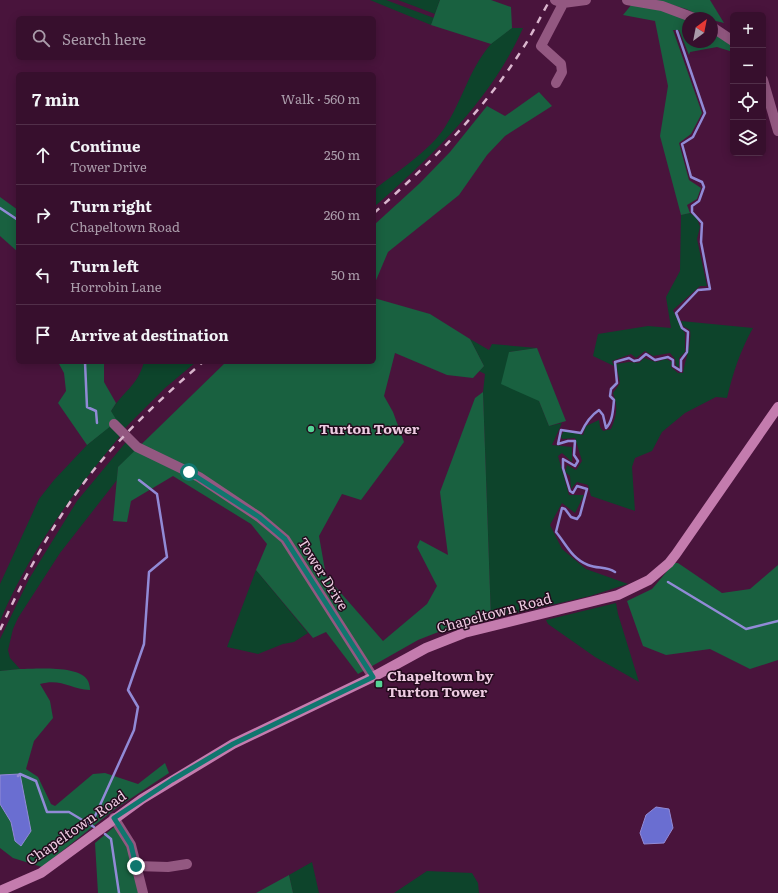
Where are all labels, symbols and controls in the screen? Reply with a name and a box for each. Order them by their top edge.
north arrow [682,12,718,48]
map controls [730,12,766,156]
button: + [730,12,766,48]
search box [16,16,376,60]
icon: search [30,27,52,49]
text: Search here [62,27,146,50]
button: − [730,48,766,84]
button: locate [730,84,766,120]
text: 7 min [32,86,80,111]
text: Walk · 560 m [281,89,360,108]
button: layers [730,120,766,156]
text: Continue [70,134,140,157]
icon: ahead [32,144,54,166]
text: 250 m [324,145,360,164]
text: Tower Drive [70,157,147,176]
text: Turn right [70,194,152,217]
icon: right [32,204,54,226]
text: 260 m [324,205,360,224]
text: Chapeltown Road [70,217,180,236]
text: Turn left [70,254,139,277]
icon: left [32,264,54,286]
text: 50 m [331,265,360,284]
text: Horrobin Lane [70,277,162,296]
text: Arrive at destination [70,323,229,346]
icon: arrive [32,324,54,346]
place label: Turton Tower [319,418,420,438]
marker: Turton Tower [306,424,316,434]
route start [180,463,198,481]
street label: Tower Drive [293,533,354,614]
street label: Chapeltown Road [434,587,554,637]
place label: Chapeltown by Turton Tower [387,665,494,701]
marker: Chapeltown by Turton Tower [374,679,384,689]
street label: Chapeltown Road [21,785,130,869]
route end [127,857,145,875]

